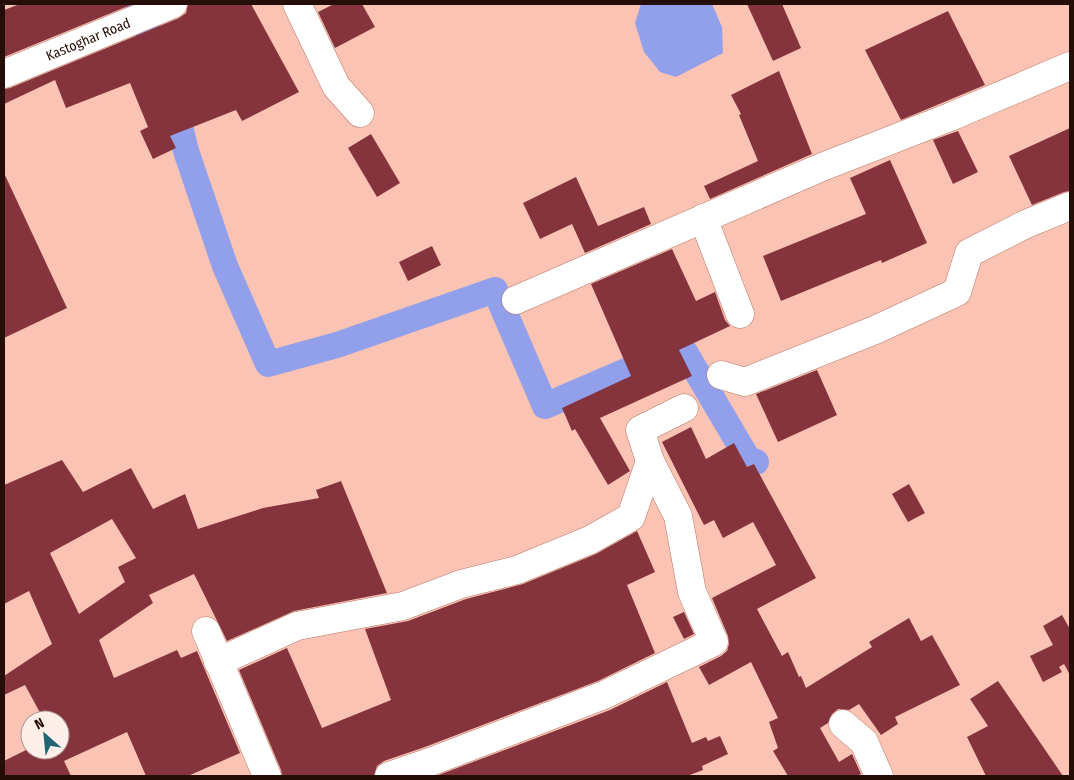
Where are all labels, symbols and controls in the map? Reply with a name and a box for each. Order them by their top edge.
street label: Kastoghar Road [43,15,133,65]
north arrow [20,710,70,760]
text: N [32,714,47,733]

